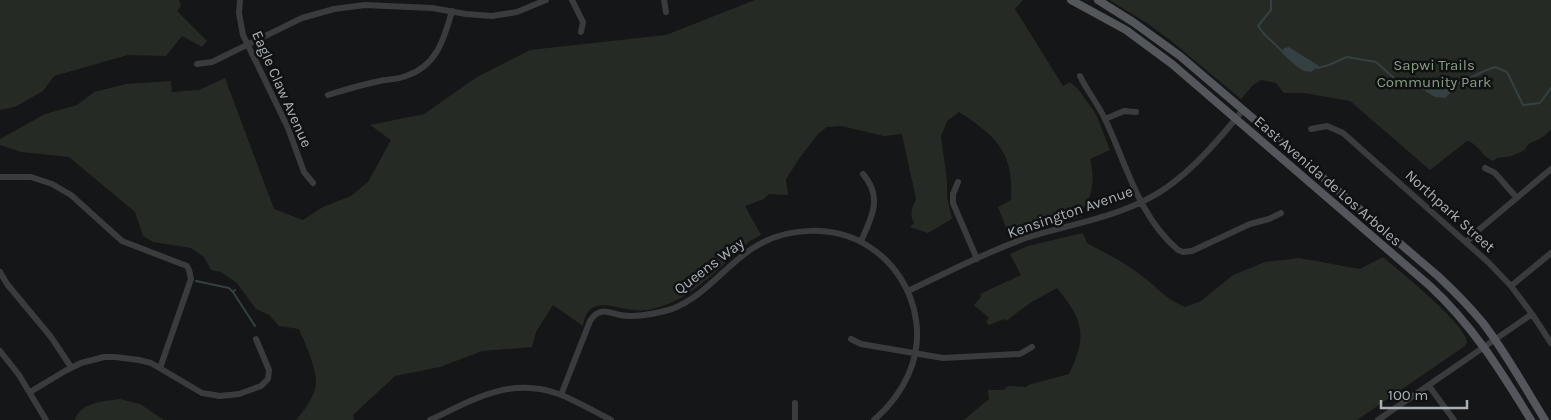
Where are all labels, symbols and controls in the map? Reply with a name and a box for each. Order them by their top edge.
street label: Eagle Claw Avenue [248,28,316,150]
park label: Sapwi Trails Community Park [1377,56,1491,91]
street label: East Avenida de Los Arboles [1251,112,1405,250]
street label: Northpark Street [1402,166,1499,256]
street label: Kensington Avenue [1005,182,1135,242]
street label: Queens Way [670,234,748,298]
scale bar [1381,378,1467,410]
text: 100 m [1388,386,1428,404]

